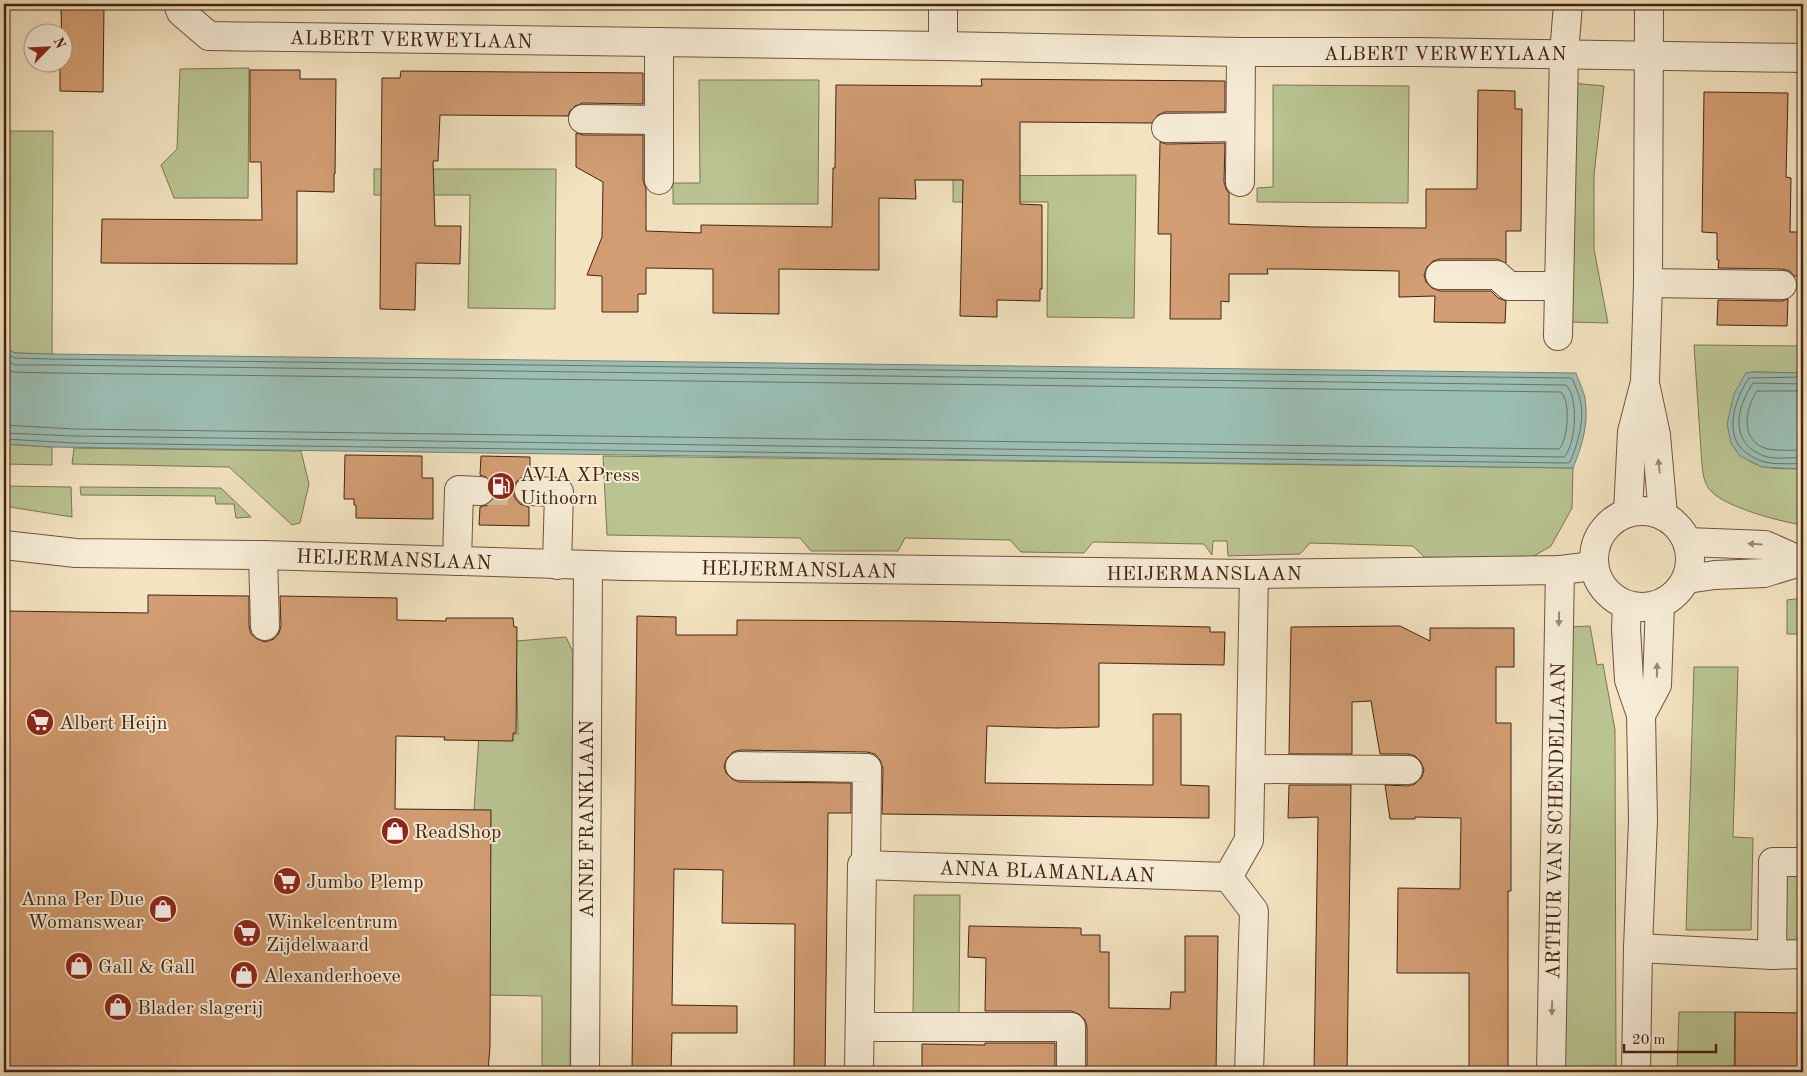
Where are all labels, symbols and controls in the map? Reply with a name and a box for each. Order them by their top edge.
north arrow [22,22,72,72]
street label: ALBERT VERWEYLAAN [289,29,533,53]
text: N [50,35,68,51]
street label: ALBERT VERWEYLAAN [1323,45,1567,65]
one-way arrow [1655,458,1663,474]
place label: AVIA XPress Uithoorn [520,466,640,509]
fuel station icon: AVIA XPress Uithoorn [486,471,516,501]
one-way arrow [1747,540,1763,548]
street label: HEIJERMANSLAAN [296,548,492,574]
street label: HEIJERMANSLAAN [701,559,897,583]
street label: HEIJERMANSLAAN [1106,565,1302,585]
one-way arrow [1555,611,1563,627]
street label: ARTHUR VAN SCHENDELLAAN [1544,662,1570,980]
one-way arrow [1653,662,1661,678]
supermarket icon: Albert Heijn [25,707,55,737]
place label: Albert Heijn [59,714,168,734]
street label: ANNE FRANKLAAN [578,720,598,918]
shop icon: ReadShop [380,816,410,846]
place label: ReadShop [414,823,501,843]
street label: ANNA BLAMANLAAN [939,859,1155,887]
supermarket icon: Jumbo Plemp [272,866,302,896]
place label: Jumbo Plemp [306,873,424,893]
place label: Anna Per Due Womanswear [21,890,144,933]
shop icon: Anna Per Due Womanswear [148,894,178,924]
place label: Winkelcentrum Zijdelwaard [266,913,398,956]
supermarket icon: Winkelcentrum Zijdelwaard [232,918,262,948]
shop icon: Gall & Gall [64,951,94,981]
place label: Gall & Gall [98,958,195,978]
shop icon: Alexanderhoeve [229,960,259,990]
place label: Alexanderhoeve [263,967,401,987]
shop icon: Blader slagerij [103,992,133,1022]
place label: Blader slagerij [137,999,263,1019]
one-way arrow [1548,1001,1556,1017]
scale bar [1624,1021,1717,1053]
text: 20 m [1632,1033,1666,1048]

